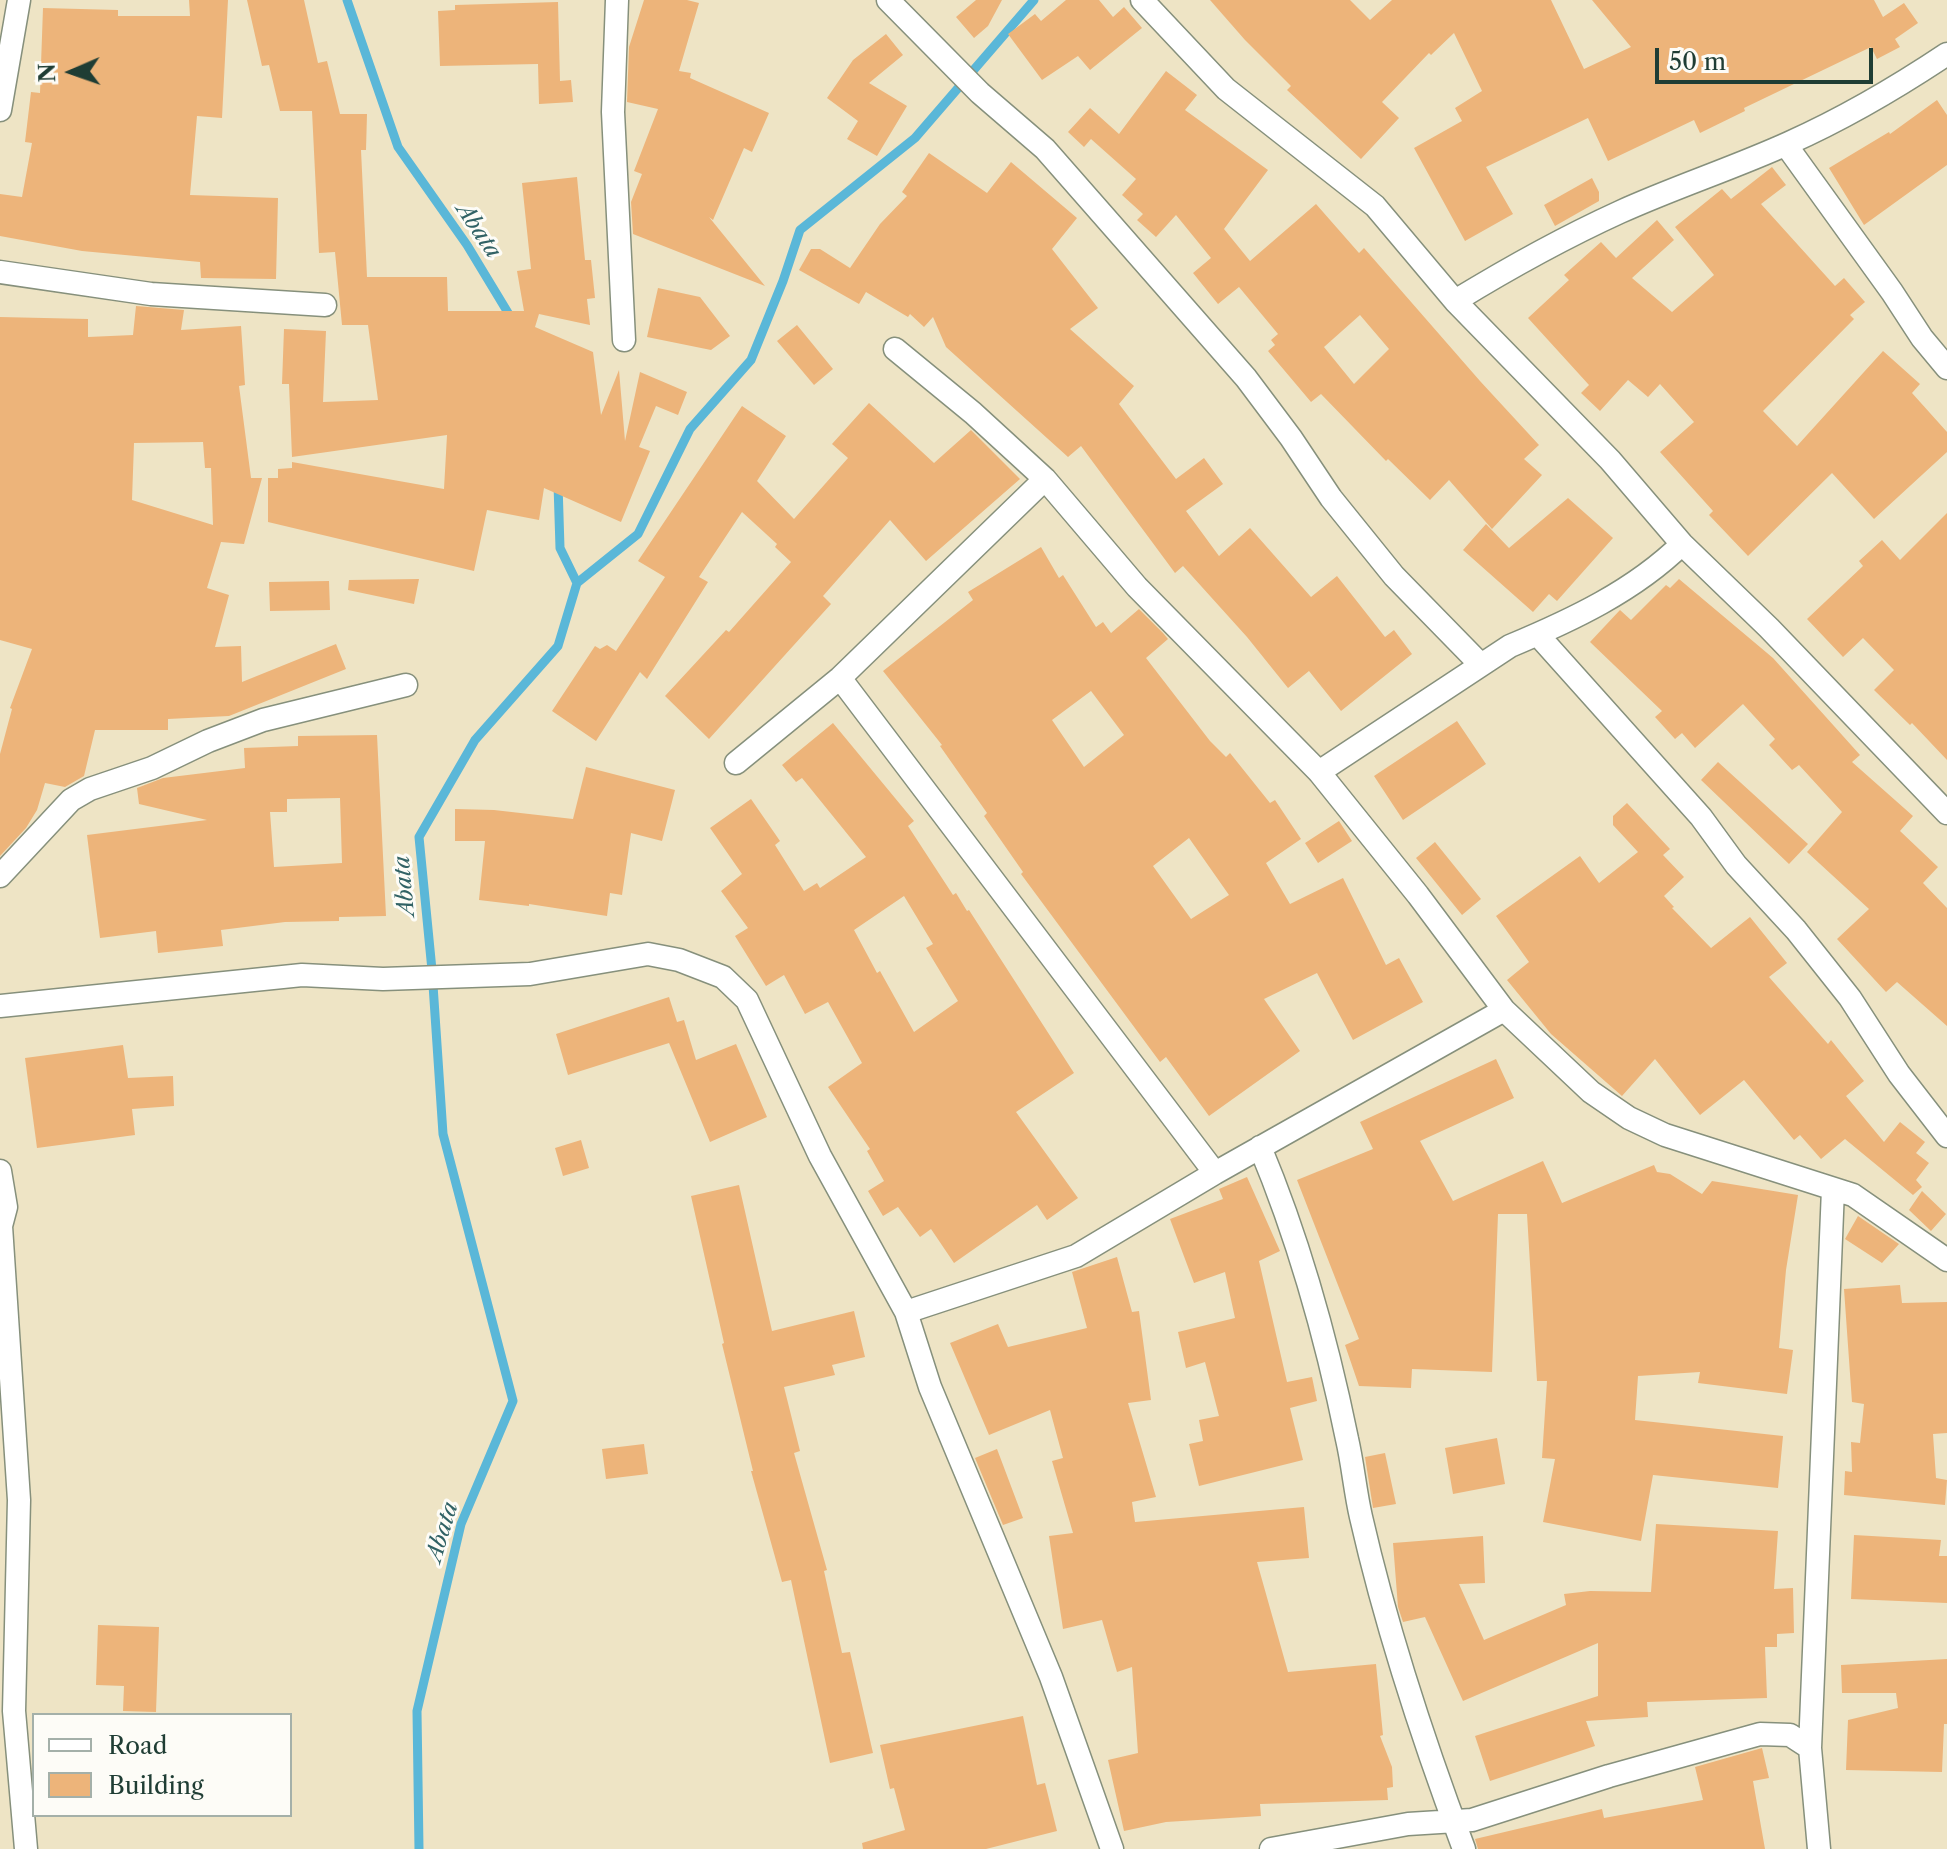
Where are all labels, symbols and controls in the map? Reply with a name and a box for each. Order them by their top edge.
north arrow [32,32,112,112]
scale bar [1659,32,1877,82]
text: 50 m [1669,47,1726,76]
text: N [34,63,61,83]
water label: Abata [450,198,506,264]
water label: Abata [389,855,421,917]
water label: Abata [421,1499,465,1565]
legend [32,1713,292,1817]
text: Road [108,1731,167,1760]
text: Building [108,1771,204,1800]

